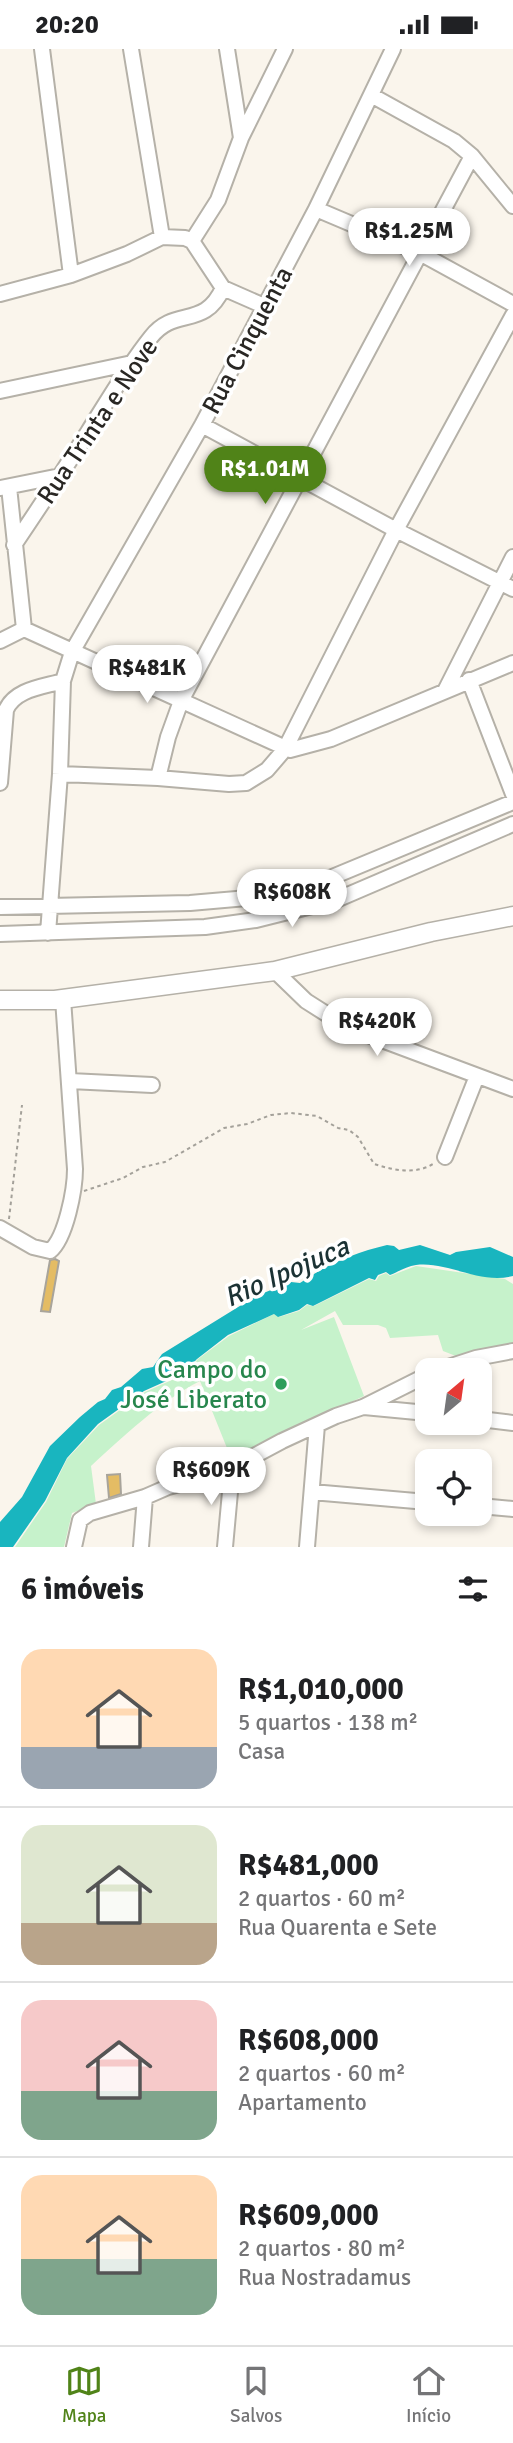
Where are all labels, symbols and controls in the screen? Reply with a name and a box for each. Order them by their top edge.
text: 20:20 [35,9,99,41]
pin: R$1.25M [344,209,474,268]
text: R$1.25M [364,216,454,245]
street label: Rua Cinquenta [196,261,300,420]
street label: Rua Trinta e Nove [31,333,165,511]
pin: R$1.01M [200,447,330,506]
text: R$1.01M [220,454,310,483]
pin: R$481K [90,645,204,705]
text: R$481K [108,653,186,682]
pin: R$608K [235,869,349,929]
text: R$608K [253,877,331,906]
pin: R$420K [320,999,434,1058]
text: R$420K [338,1006,416,1035]
water label: Rio Ipojuca [219,1229,355,1315]
place label: Campo do José Liberato [120,1354,267,1416]
north arrow [415,1358,492,1435]
map controls [415,1358,492,1526]
marker: Campo do José Liberato [273,1376,289,1392]
pin: R$609K [154,1447,268,1507]
button: locate [415,1449,492,1526]
text: R$609K [172,1455,250,1484]
icon: filters [454,1570,492,1608]
text: 6 imóveis [21,1571,144,1608]
text: R$1,010,000 [238,1671,404,1708]
icon: home [77,1677,161,1761]
text: 5 quartos · 138 m² [238,1708,418,1737]
text: Casa [238,1737,285,1766]
text: R$481,000 [238,1847,379,1884]
icon: home [77,1853,161,1937]
text: 2 quartos · 60 m² [238,1884,406,1913]
text: Rua Quarenta e Sete [238,1913,437,1942]
text: R$608,000 [238,2022,379,2059]
icon: home [77,2028,161,2112]
text: 2 quartos · 60 m² [238,2059,406,2088]
text: Apartamento [238,2088,367,2117]
text: R$609,000 [238,2197,379,2234]
icon: home [77,2203,161,2287]
text: 2 quartos · 80 m² [238,2234,406,2263]
text: Rua Nostradamus [238,2263,411,2292]
tab: Mapa [62,2362,106,2428]
tab: Salvos [230,2362,282,2428]
tab: Início [406,2362,451,2428]

